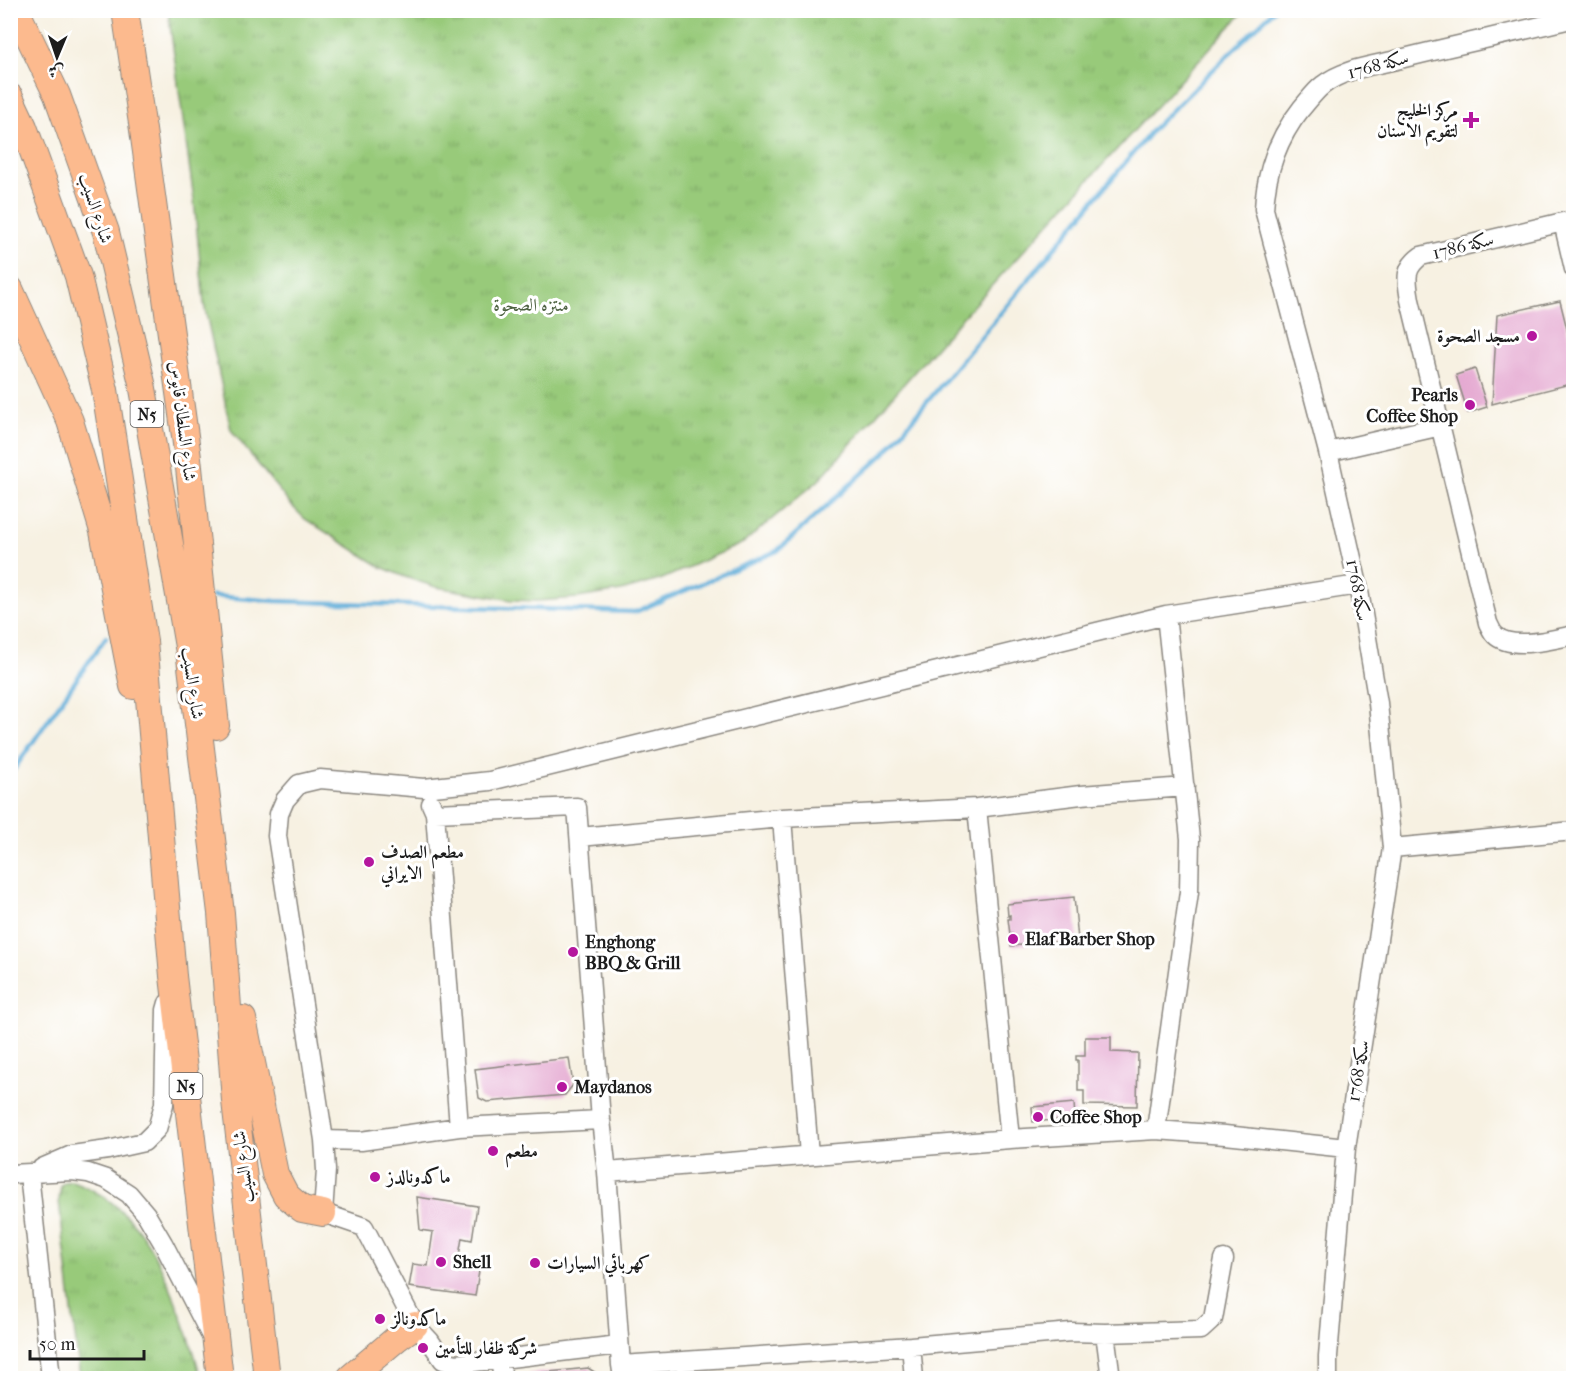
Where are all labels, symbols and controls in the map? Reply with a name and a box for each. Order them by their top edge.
north arrow [27,27,87,87]
street label: سكة 1768 [1345,47,1411,84]
text: ش [48,62,65,81]
place label: مركز الخليج لتقويم الاسنان [1377,100,1458,147]
marker: مركز الخليج لتقويم الاسنان [1462,111,1480,129]
street label: شارع السيب [71,170,117,247]
street label: سكة 1786 [1430,229,1496,264]
park label: منتزه الصحوة [493,295,569,316]
place label: مسجد الصحوة [1437,326,1520,347]
marker: مسجد الصحوة [1525,329,1539,343]
street label: شارع السلطان قابوس [161,360,200,483]
place label: Pearls Coffee Shop [1366,385,1458,427]
marker: Pearls Coffee Shop [1463,398,1477,412]
road number: N5 [130,401,164,427]
street label: سكة 1768 [1341,557,1374,623]
street label: شارع السيب [173,646,208,721]
place label: مطعم الصدف الايراني [380,842,464,888]
marker: مطعم الصدف الايراني [362,855,376,869]
place label: Elaf Barber Shop [1025,929,1155,950]
place label: Enghong BBQ & Grill [585,932,681,974]
marker: Elaf Barber Shop [1006,932,1020,946]
marker: Enghong BBQ & Grill [566,945,580,959]
street label: سكة 1768 [1343,1039,1374,1104]
road number: N5 [170,1073,202,1099]
place label: Maydanos [573,1077,652,1098]
marker: Maydanos [555,1080,569,1094]
place label: Coffee Shop [1050,1107,1142,1128]
marker: Coffee Shop [1031,1110,1045,1124]
street label: شارع السيب [229,1129,262,1204]
place label: مطعم [505,1141,538,1168]
marker: مطعم [486,1144,500,1158]
place label: ماكدونالدز [385,1166,451,1188]
marker: ماكدونالدز [368,1170,382,1184]
place label: Shell [453,1252,492,1273]
place label: كهربائي السيارات [547,1253,650,1278]
marker: Shell [434,1255,448,1269]
marker: كهربائي السيارات [528,1256,542,1270]
place label: ماكدونالز [390,1308,446,1330]
marker: ماكدونالز [373,1312,387,1326]
scale bar [30,1323,144,1361]
text: 50 m [39,1334,76,1355]
place label: شركة ظفار للتأمين [435,1335,537,1360]
marker: شركة ظفار للتأمين [416,1341,430,1355]

